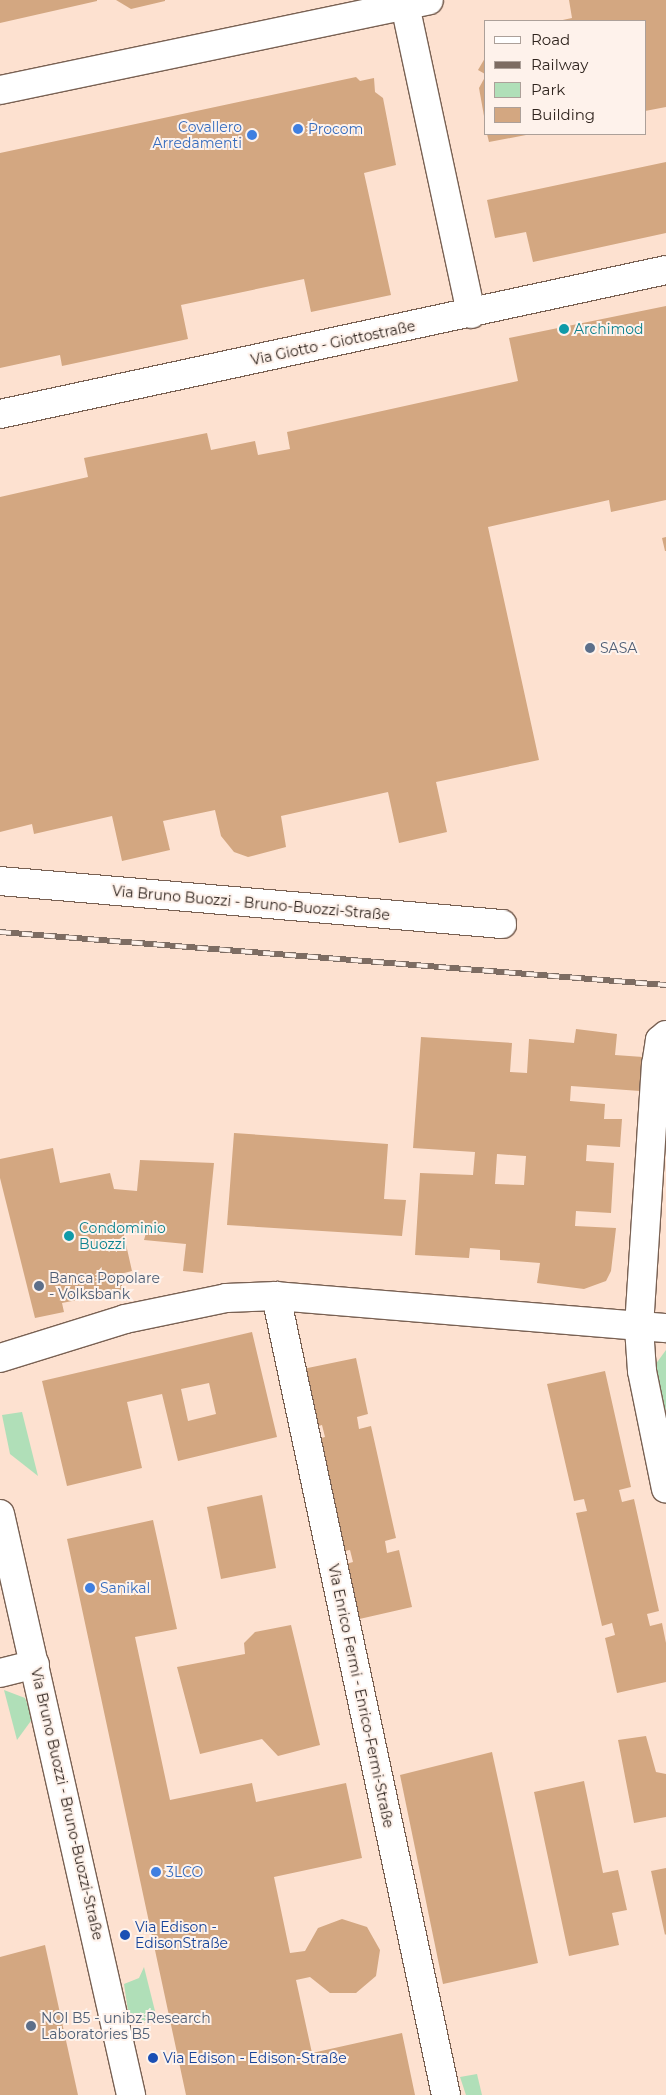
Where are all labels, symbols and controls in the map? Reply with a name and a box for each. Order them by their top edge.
legend [483,20,646,135]
text: Road [531,30,570,49]
text: Railway [531,55,588,74]
text: Park [531,80,565,99]
text: Building [531,105,595,124]
place label: Covallero Arredamenti [153,119,242,152]
place label: Procom [308,121,363,137]
marker: Procom [292,123,304,135]
marker: Covallero Arredamenti [246,129,258,141]
street label: Via Giotto - Giottostraße [249,317,417,369]
place label: Archimod [574,321,644,337]
marker: Archimod [558,323,570,335]
place label: SASA [600,640,637,656]
marker: SASA [584,642,596,654]
street label: Via Bruno Buozzi - Bruno-Buozzi-Straße [112,882,390,924]
place label: Condominio Buozzi [79,1220,166,1252]
marker: Condominio Buozzi [63,1230,75,1242]
place label: Banca Popolare - Volksbank [49,1270,160,1302]
marker: Banca Popolare - Volksbank [33,1280,45,1292]
street label: Via Enrico Fermi - Enrico-Fermi-Straße [325,1563,397,1829]
place label: Sanikal [100,1580,150,1596]
marker: Sanikal [84,1582,96,1594]
street label: Via Bruno Buozzi - Bruno-Buozzi-Straße [27,1666,107,1942]
place label: 3LCO [166,1864,203,1880]
marker: 3LCO [150,1866,162,1878]
place label: Via Edison - EdisonStraße [135,1919,228,1951]
marker: Via Edison - EdisonStraße [119,1929,131,1941]
place label: NOI B5 - unibz Research Laboratories B5 [41,2010,211,2042]
marker: NOI B5 - unibz Research Laboratories B5 [25,2020,37,2032]
place label: Via Edison - Edison-Straße [163,2050,347,2066]
marker: Via Edison - Edison-Straße [147,2052,159,2064]

